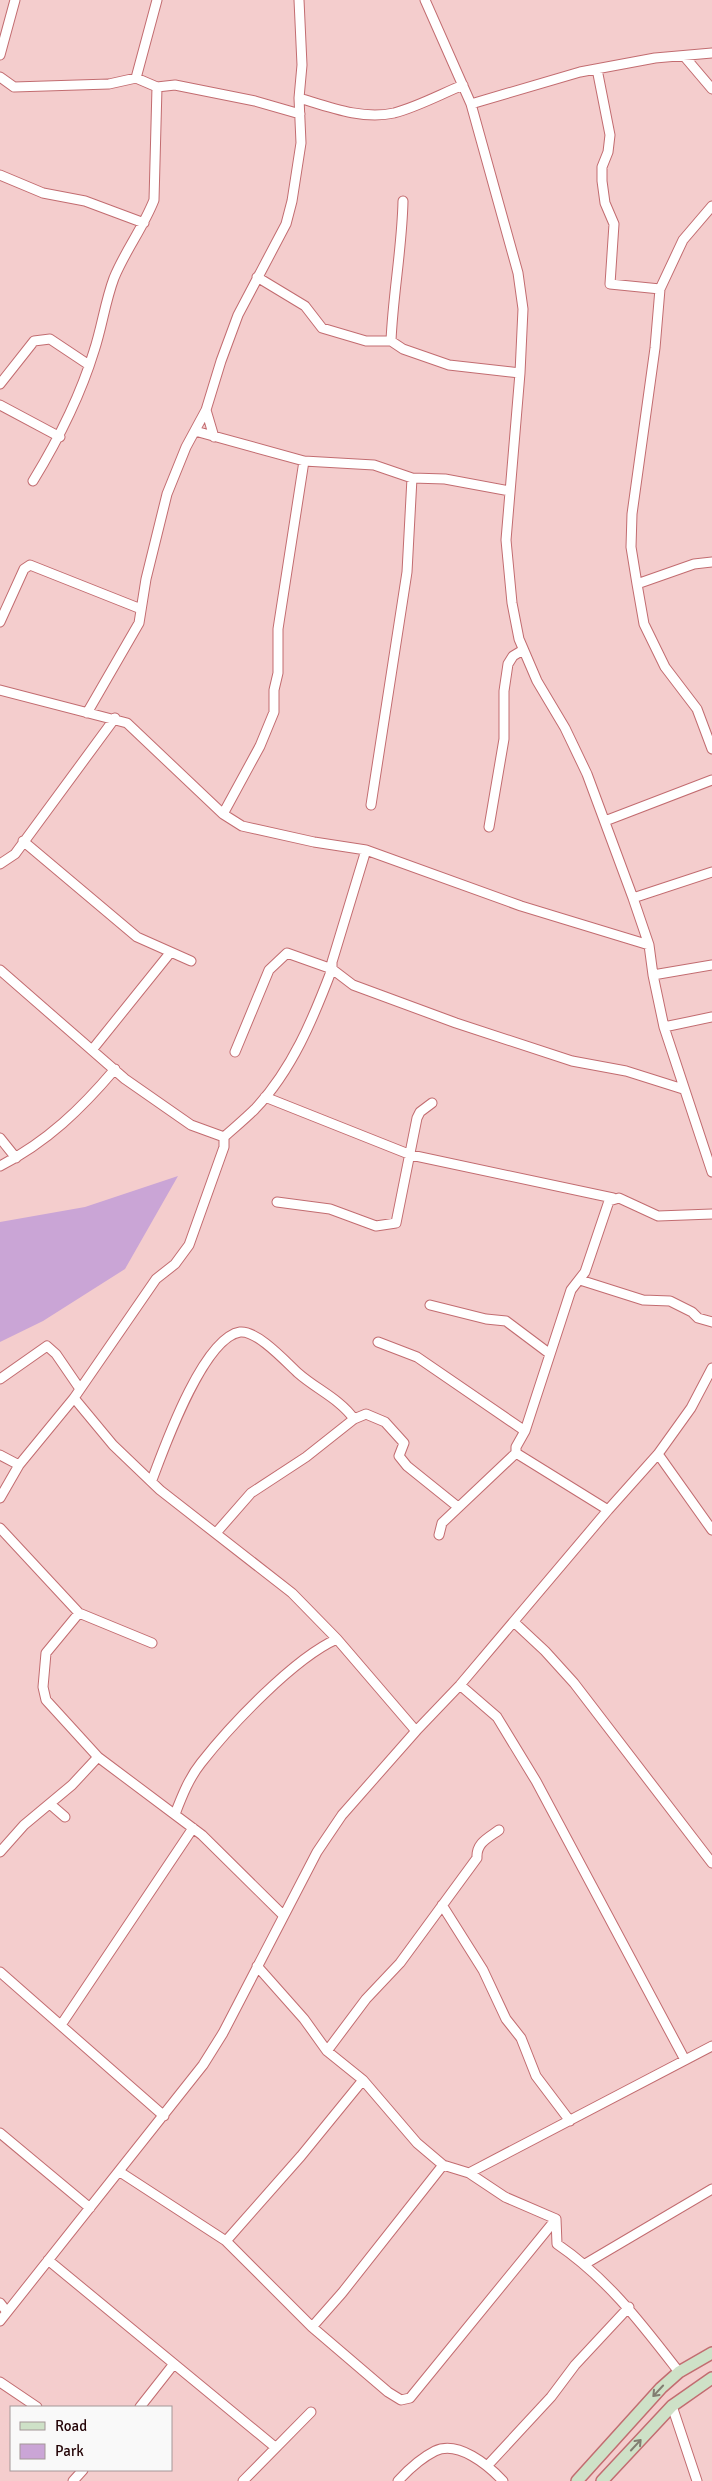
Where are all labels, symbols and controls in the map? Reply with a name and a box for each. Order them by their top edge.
one-way arrow [652,2385,664,2397]
legend [10,2406,172,2471]
text: Road [55,2417,87,2435]
one-way arrow [630,2439,641,2452]
text: Park [55,2442,84,2460]

